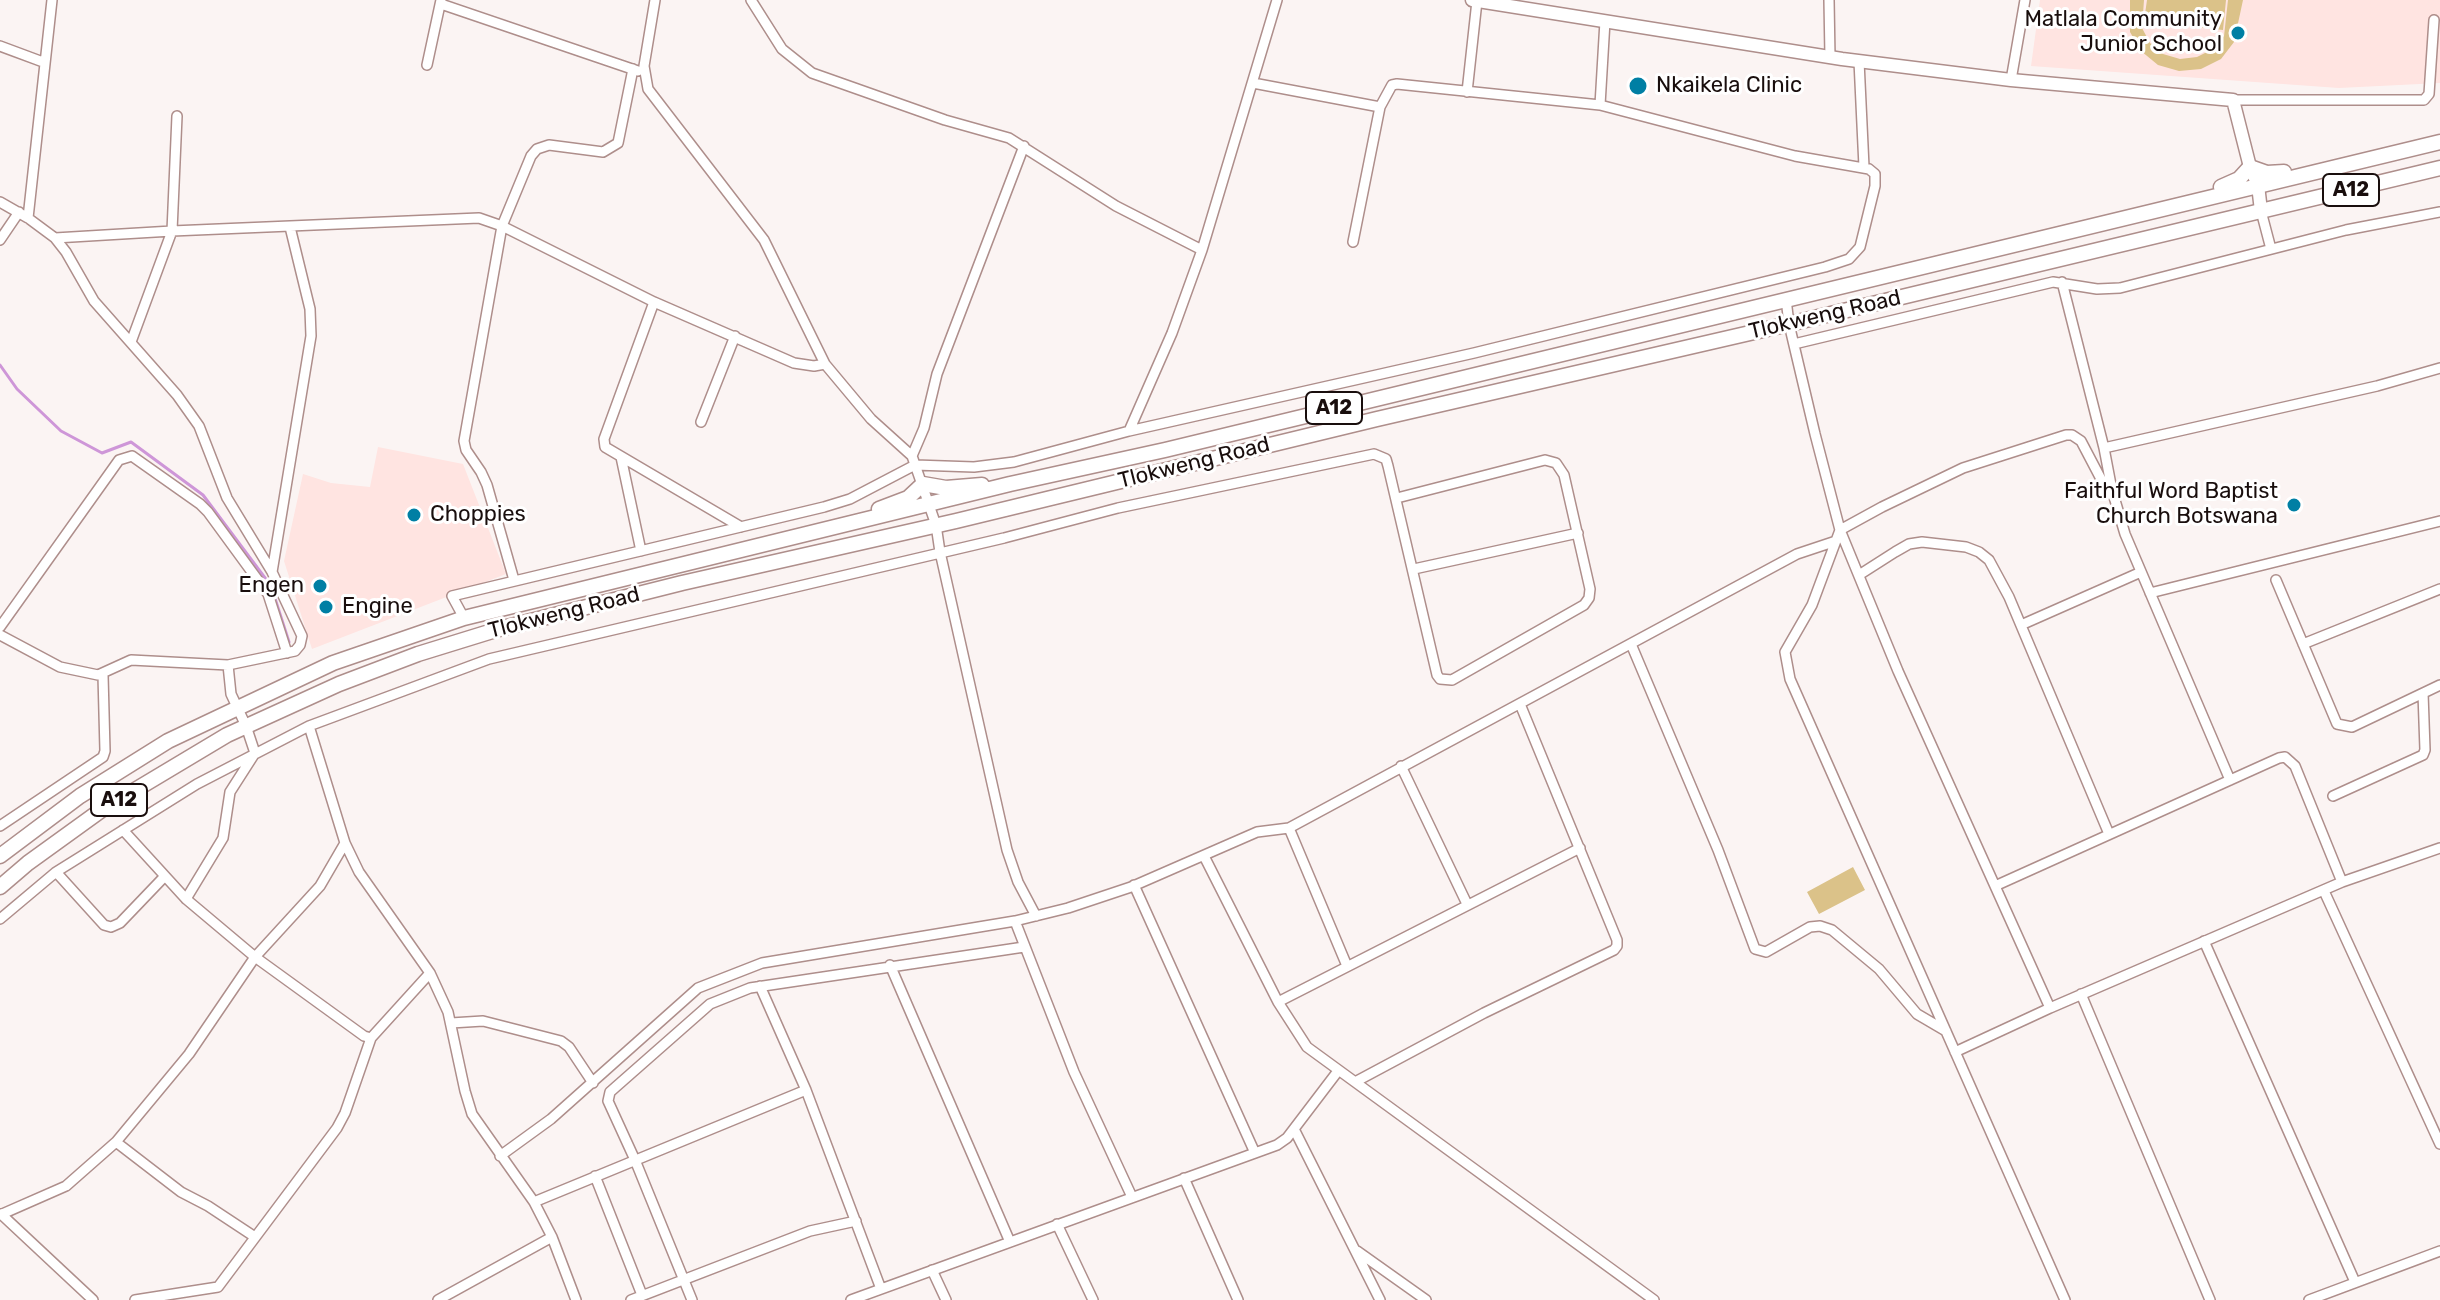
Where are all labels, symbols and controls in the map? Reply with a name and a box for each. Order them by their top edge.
place label: Matlala Community Junior School [2024,7,2222,58]
marker: Matlala Community Junior School [2229,24,2247,42]
place label: Nkaikela Clinic [1656,73,1802,99]
marker: Nkaikela Clinic [1627,75,1649,97]
road number: A12 [2323,174,2379,206]
street label: Tlokweng Road [1746,285,1904,345]
road number: A12 [1306,392,1362,424]
street label: Tlokweng Road [1115,431,1273,495]
place label: Faithful Word Baptist Church Botswana [2064,479,2278,530]
marker: Faithful Word Baptist Church Botswana [2285,496,2303,514]
place label: Choppies [430,502,526,528]
marker: Choppies [405,506,423,524]
place label: Engen [239,573,304,599]
marker: Engen [311,577,329,595]
street label: Tlokweng Road [485,581,643,645]
place label: Engine [342,594,413,620]
marker: Engine [317,598,335,616]
road number: A12 [91,784,147,816]

